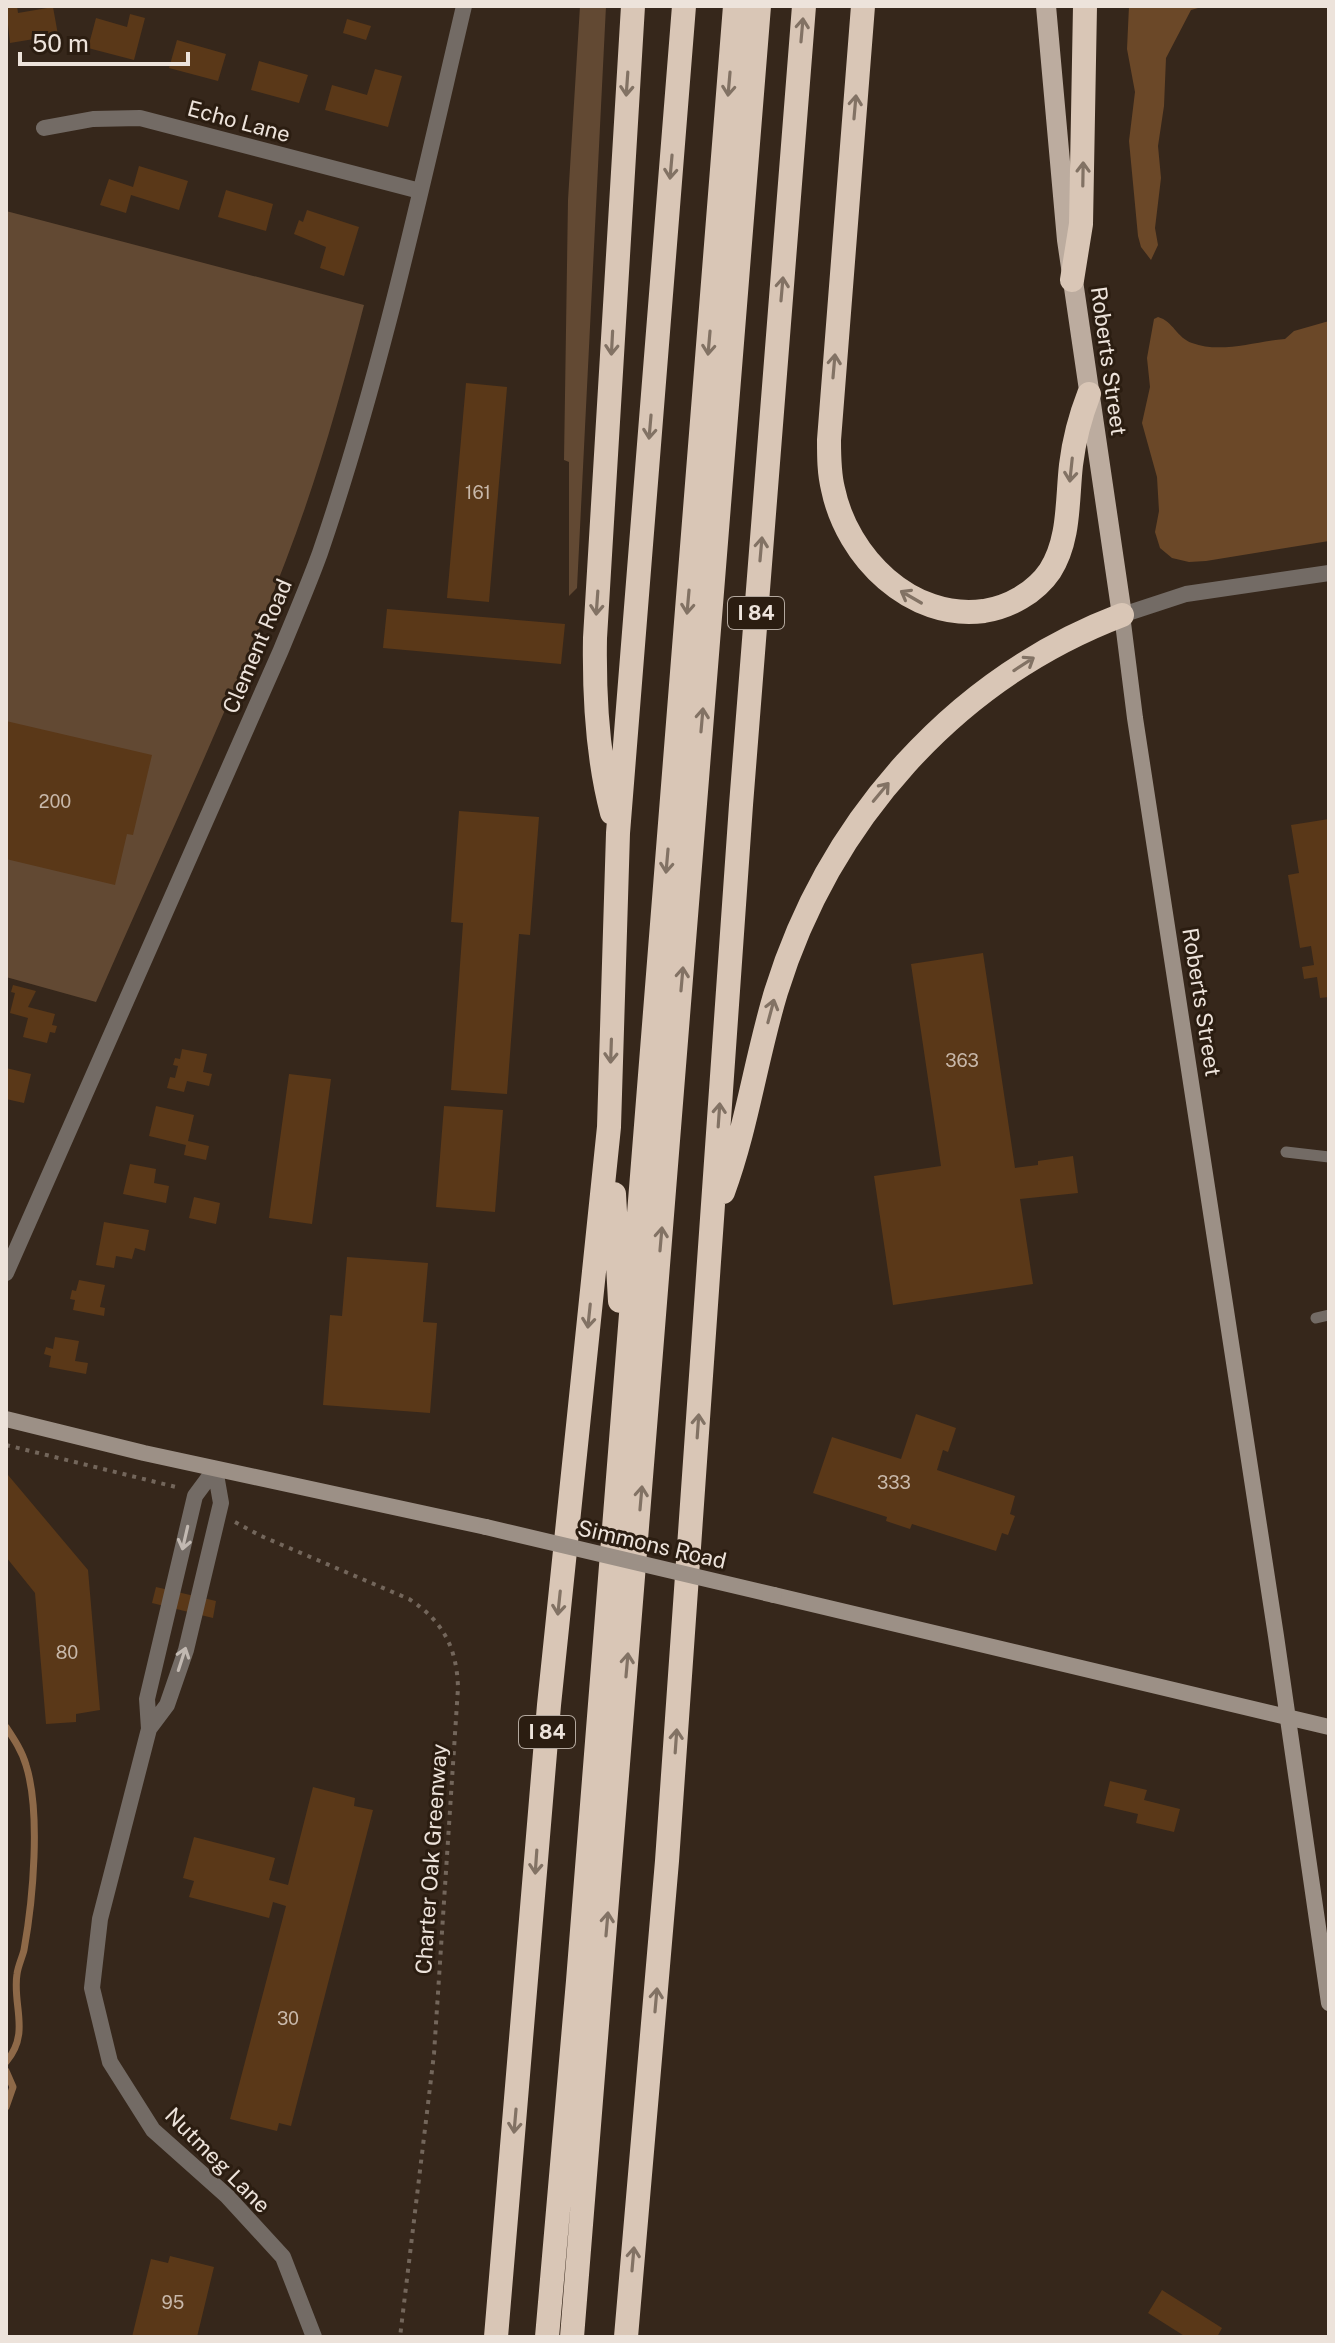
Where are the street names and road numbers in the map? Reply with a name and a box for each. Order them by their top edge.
street label: Echo Lane [185,95,293,147]
street label: Roberts Street [1086,285,1132,437]
street label: Clement Road [217,575,297,717]
road number: I 84 [728,597,784,629]
street label: Roberts Street [1177,926,1227,1078]
street label: Simmons Road [575,1514,729,1574]
road number: I 84 [519,1716,575,1748]
street label: Charter Oak Greenway [410,1743,452,1975]
street label: Nutmeg Lane [160,2102,276,2218]

